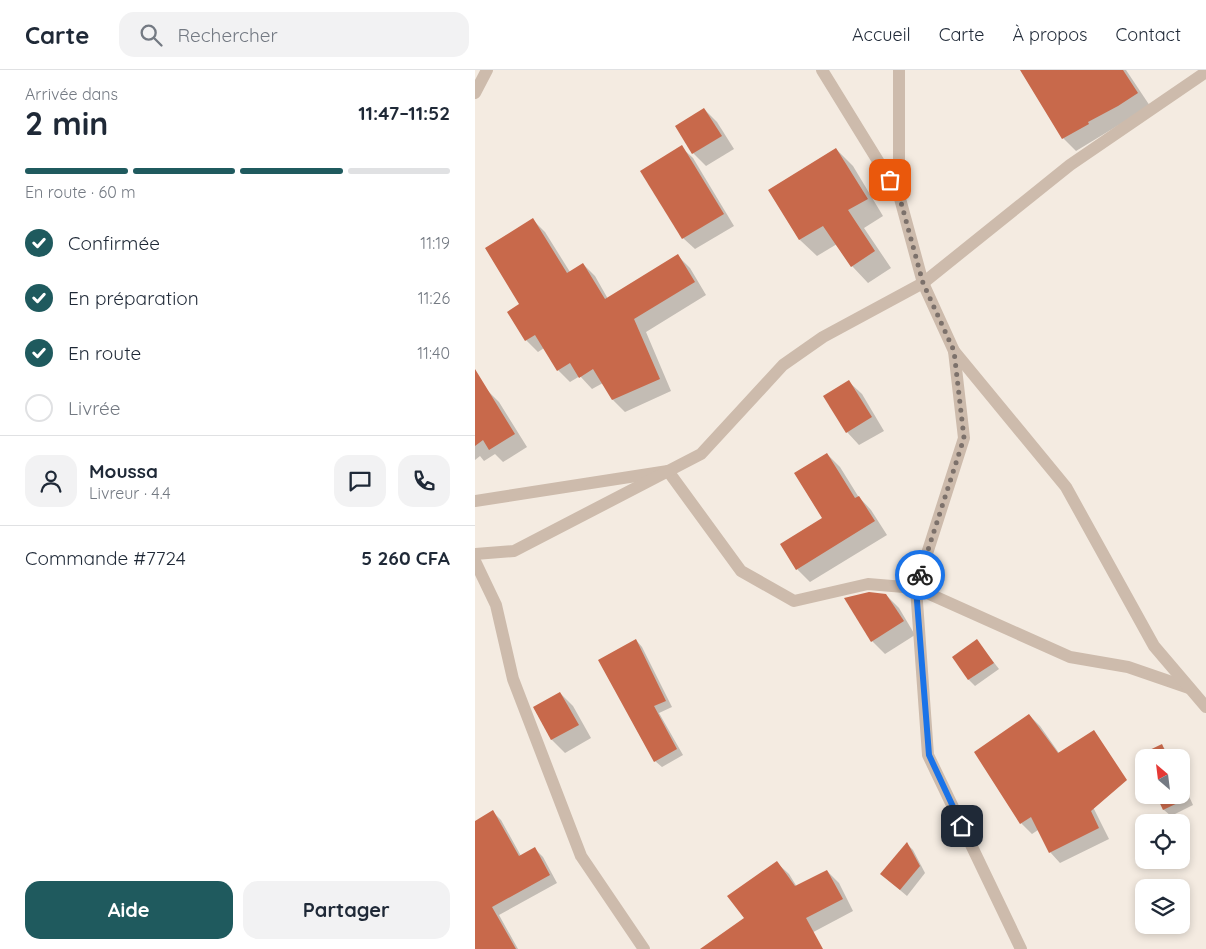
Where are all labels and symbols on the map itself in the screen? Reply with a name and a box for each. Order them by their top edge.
pin [869,159,911,201]
courier [895,550,945,600]
north arrow [1135,749,1190,804]
pin [941,805,983,847]

